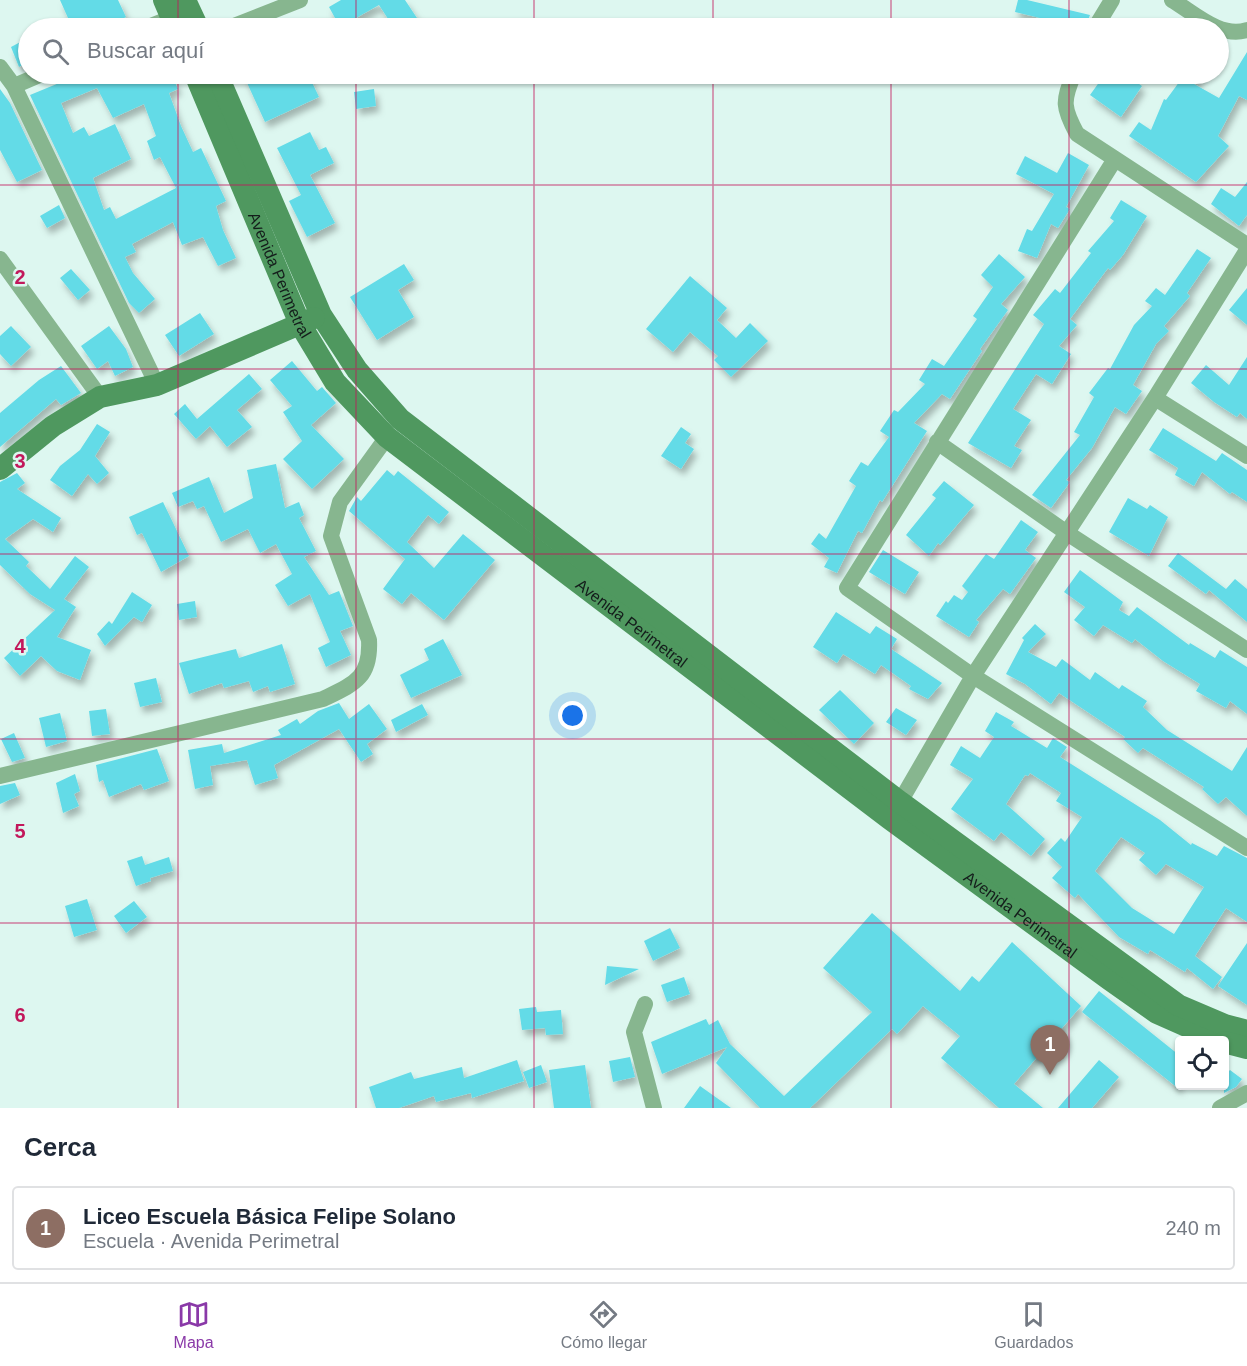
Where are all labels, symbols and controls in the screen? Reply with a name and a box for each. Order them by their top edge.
search box [18,18,1229,84]
icon: search [39,35,72,68]
text: Buscar aquí [87,38,204,63]
street label: Avenida Perimetral [245,210,314,341]
text: 2 [14,266,26,288]
text: 3 [14,450,26,472]
street label: Avenida Perimetral [573,576,690,671]
text: 4 [14,635,26,657]
your location [558,701,587,730]
text: 5 [14,820,26,842]
street label: Avenida Perimetral [961,868,1080,962]
text: 6 [14,1004,26,1026]
pin: 1 [1030,1026,1070,1075]
map controls [1175,1036,1229,1090]
button: locate [1175,1036,1229,1090]
text: Cerca [24,1132,96,1162]
text: Liceo Escuela Básica Felipe Solano [83,1204,456,1229]
text: 1 [40,1217,51,1239]
text: 240 m [1165,1217,1221,1239]
text: Escuela · Avenida Perimetral [83,1230,339,1252]
tab: Mapa [174,1298,214,1352]
tab: Cómo llegar [561,1298,647,1352]
tab: Guardados [994,1298,1073,1352]

